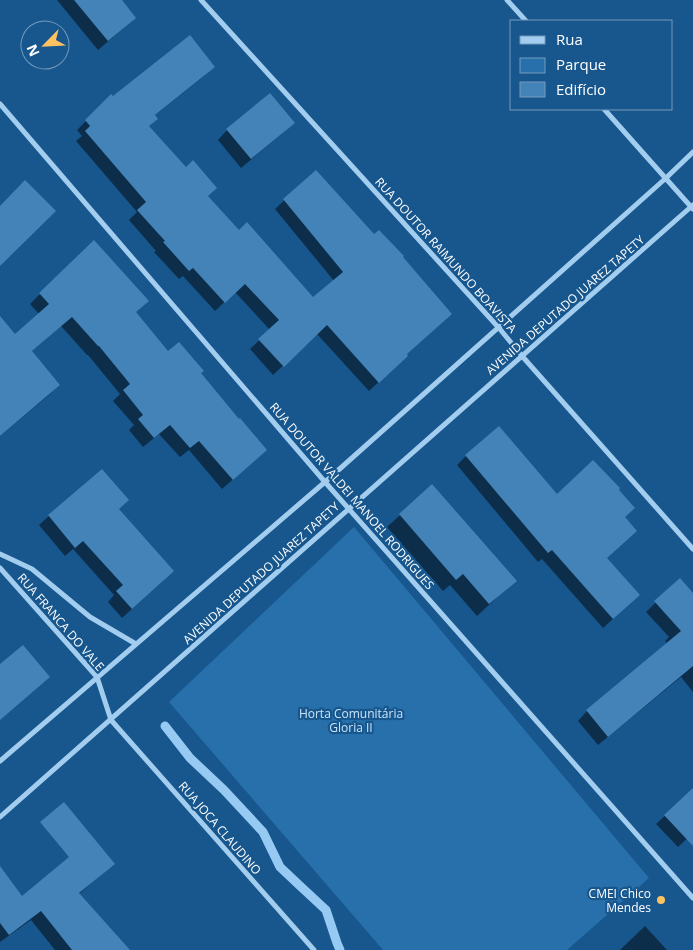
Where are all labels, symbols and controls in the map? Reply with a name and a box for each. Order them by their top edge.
north arrow [20,20,70,70]
legend [510,20,673,110]
text: Rua [556,29,583,49]
text: N [22,41,44,60]
text: Parque [556,54,606,74]
text: Edifício [556,79,606,99]
street label: RUA DOUTOR RAIMUNDO BOAVISTA [371,173,521,337]
street label: AVENIDA DEPUTADO JUAREZ TAPETY [482,231,648,379]
street label: RUA DOUTOR VALDEI MANOEL RODRIGUES [266,399,438,593]
street label: AVENIDA DEPUTADO JUAREZ TAPETY [179,498,343,648]
street label: RUA FRANCA DO VALE [14,570,108,674]
park label: Horta Comunitária Gloria II [299,705,403,736]
street label: RUA JOCA CLAUDINO [175,778,265,878]
place label: CMEI Chico Mendes [589,885,651,916]
marker: CMEI Chico Mendes [655,894,667,906]

